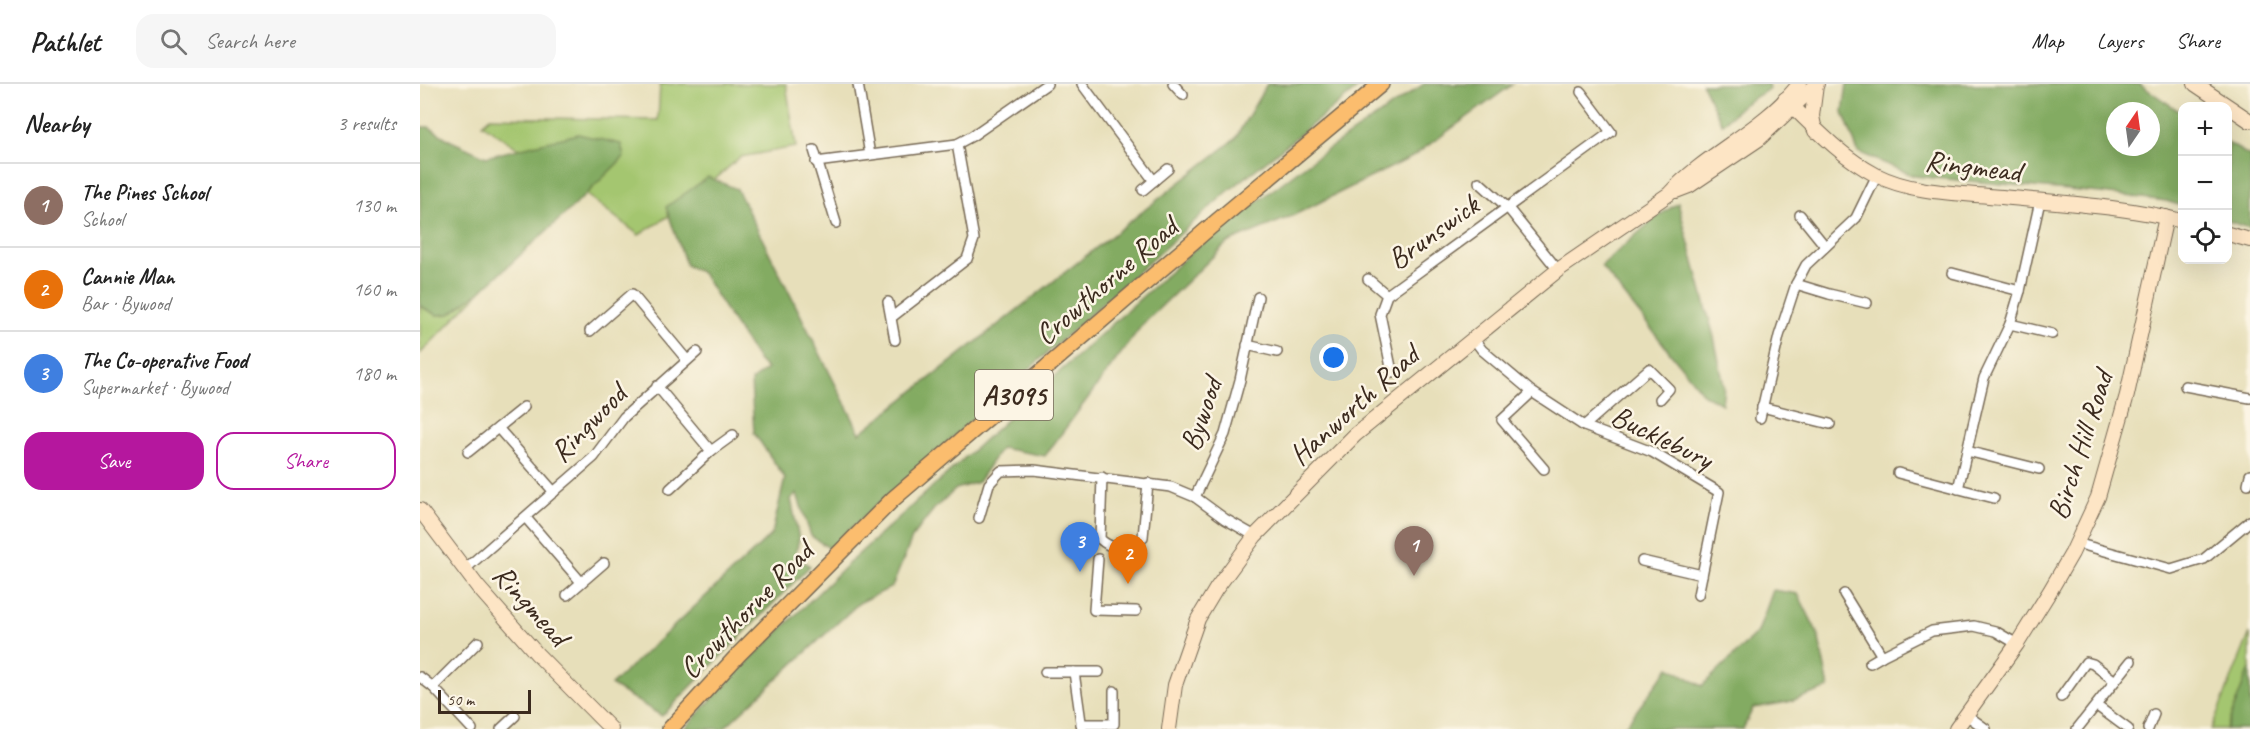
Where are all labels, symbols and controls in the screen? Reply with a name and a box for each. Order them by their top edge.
search box [136,14,556,68]
text: Pathlet [30,24,100,59]
icon: search [157,25,190,58]
text: Search here [205,27,295,55]
text: Map [2031,28,2064,54]
text: Layers [2097,28,2143,54]
text: Share [2176,28,2220,54]
north arrow [2106,102,2160,156]
map controls [2178,102,2232,264]
button: + [2178,102,2232,156]
text: Nearby [24,107,89,140]
text: 3 results [337,111,396,136]
street label: Ringmead [1923,141,2027,191]
button: − [2178,156,2232,210]
text: The Pines School [81,179,208,207]
street label: Brunswick [1380,185,1488,278]
text: 1 [39,193,48,218]
text: 130 m [353,193,396,218]
street label: Crowthorne Road [1027,206,1188,353]
text: School [81,207,124,232]
button: locate [2178,210,2232,264]
text: Cannie Man [81,263,174,291]
text: 2 [39,277,48,302]
text: 160 m [353,277,396,302]
text: Bar · Bywood [81,291,170,316]
street label: Hanworth Road [1281,334,1430,473]
your location [1319,343,1348,372]
text: The Co-operative Food [81,347,247,375]
text: 3 [39,361,48,386]
text: 180 m [353,361,396,386]
street label: Birch Hill Road [2038,362,2123,524]
street label: Bywood [1171,369,1232,455]
road number: A3095 [975,370,1053,420]
street label: Ringwood [542,373,637,470]
text: Supermarket · Bywood [81,375,229,400]
street label: Bucklebury [1605,396,1721,479]
button: Save [24,432,204,490]
button: Share [216,432,396,490]
pin: 3 [1060,522,1100,572]
pin: 1 [1394,526,1434,576]
street label: Crowthorne Road [671,530,824,687]
pin: 2 [1108,534,1148,584]
street label: Ringmead [485,556,580,657]
scale bar [438,687,531,714]
text: 50 m [447,690,474,710]

